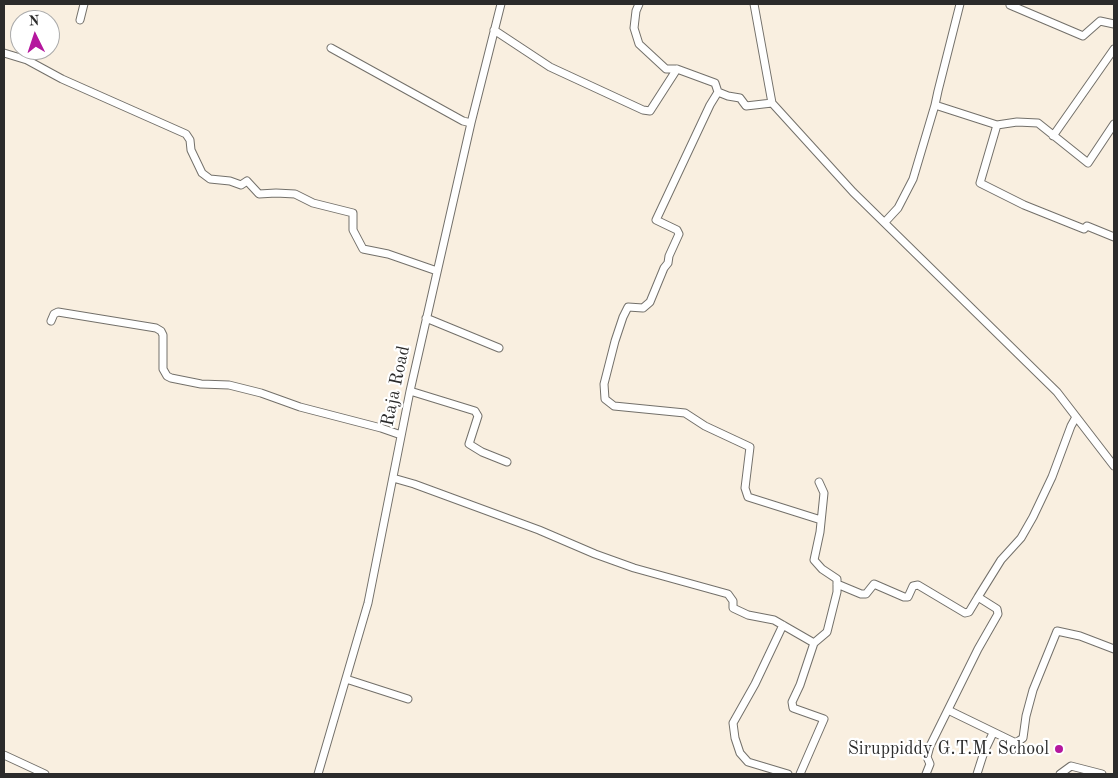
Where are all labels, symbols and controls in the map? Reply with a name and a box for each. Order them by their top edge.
north arrow [10,10,60,60]
text: N [28,14,40,28]
street label: Raja Road [377,344,415,428]
place label: Siruppiddy G.T.M. School [848,738,1049,760]
marker: Siruppiddy G.T.M. School [1053,743,1065,755]

